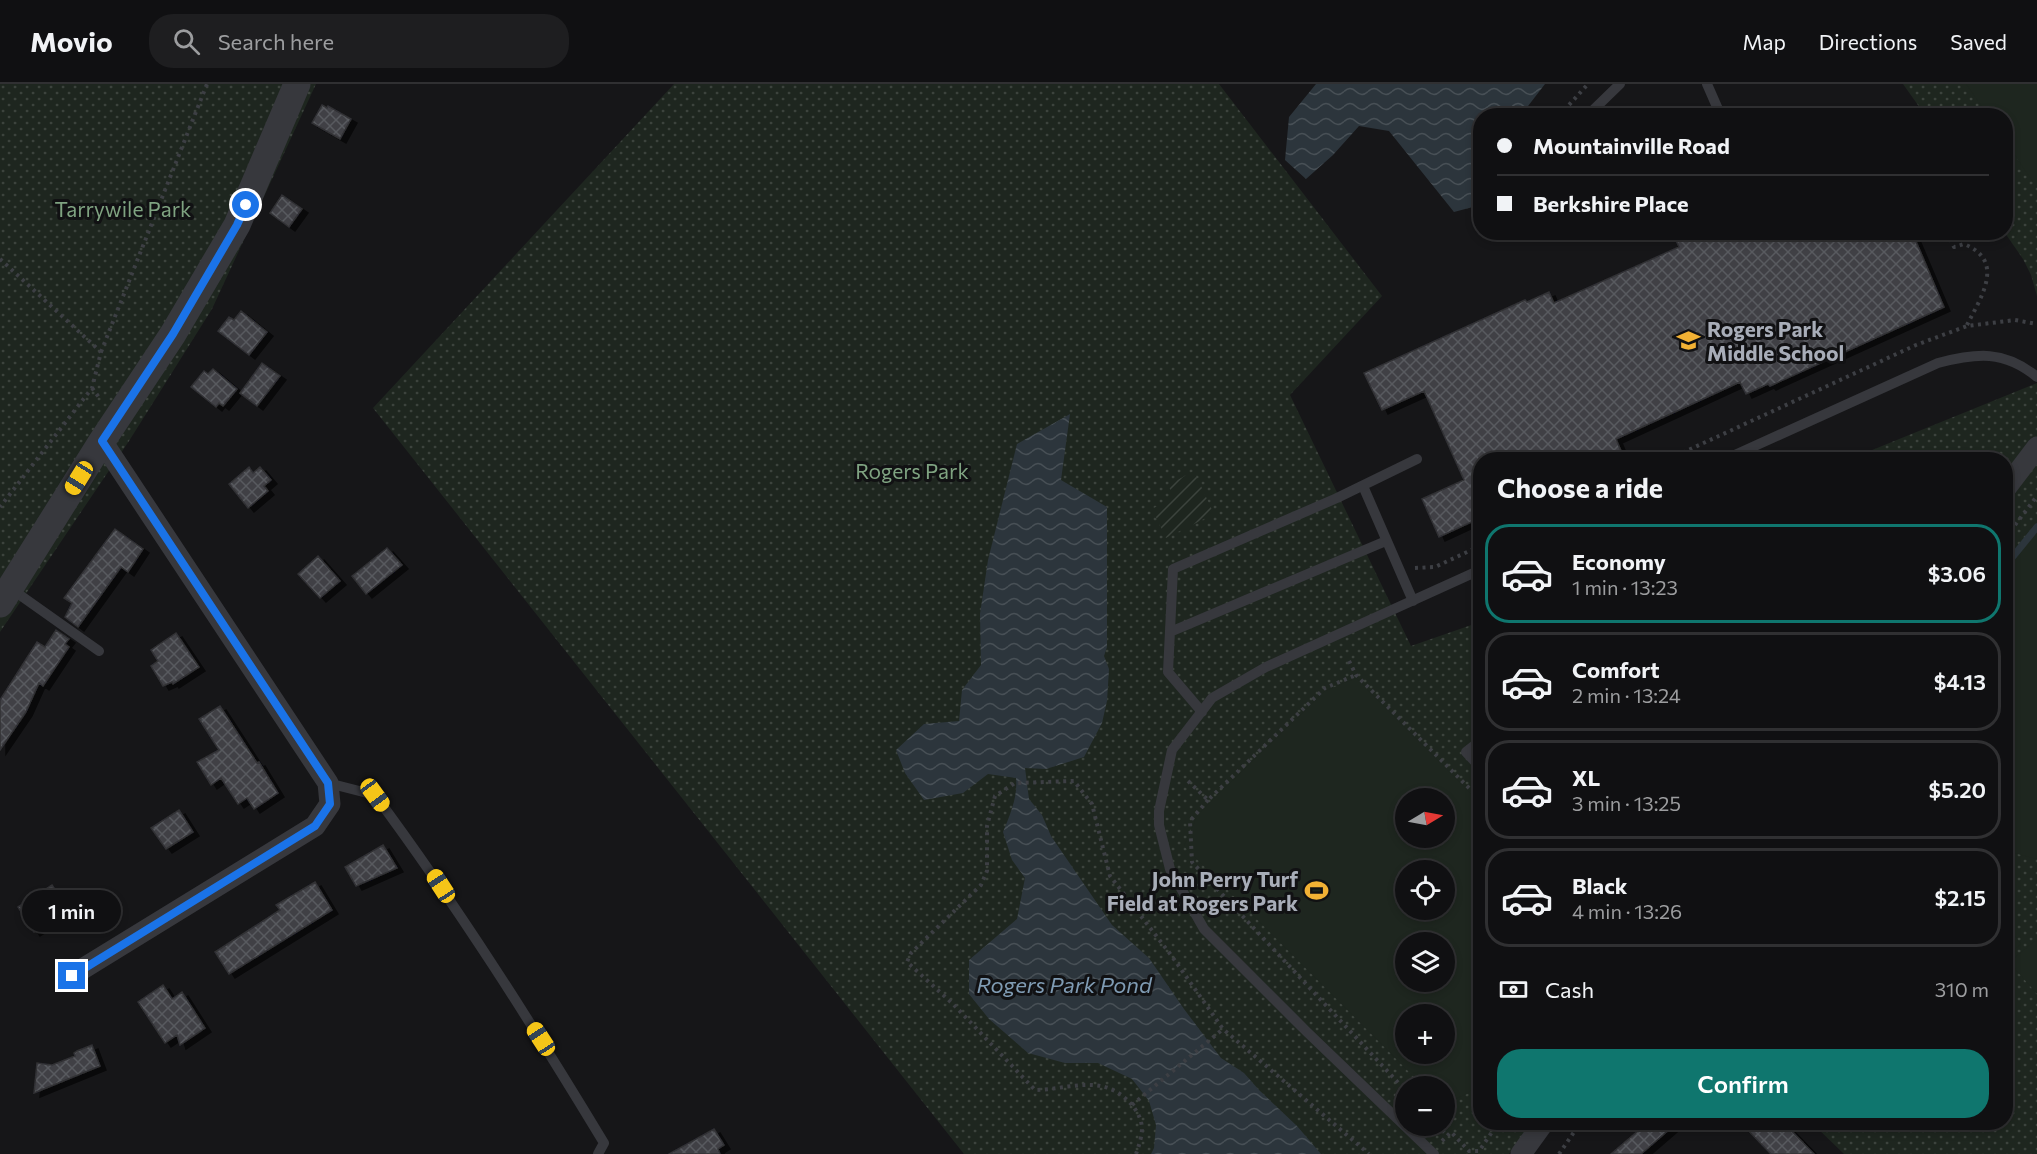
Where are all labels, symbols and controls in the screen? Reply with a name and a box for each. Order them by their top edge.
search box [149,14,569,68]
text: Movio [30,24,113,58]
icon: search [170,25,203,58]
text: Search here [218,28,334,55]
text: Map [1743,29,1786,54]
text: Directions [1819,29,1917,54]
text: Saved [1950,29,2007,54]
text: Mountainville Road [1533,132,1730,159]
text: Berkshire Place [1533,190,1689,217]
route start [232,191,259,218]
park label: Tarrywile Park [55,196,191,221]
place label: Rogers Park Middle School [1707,316,1844,365]
school or university icon: Rogers Park Middle School [1676,327,1702,353]
car [62,458,96,498]
park label: Rogers Park [855,458,969,483]
text: Choose a ride [1497,471,1663,504]
icon: car [1500,547,1554,601]
text: Economy [1572,548,1666,575]
text: $3.06 [1928,560,1986,587]
text: 1 min · 13:23 [1572,575,1678,599]
icon: car [1500,655,1554,709]
text: Comfort [1572,656,1660,683]
text: $4.13 [1934,668,1986,695]
text: 2 min · 13:24 [1572,683,1681,707]
icon: car [1500,763,1554,817]
text: XL [1572,764,1600,791]
car [357,775,393,815]
text: $5.20 [1929,776,1986,803]
north arrow [1395,788,1455,848]
map controls [1395,788,1455,1136]
text: 3 min · 13:25 [1572,791,1681,815]
button: locate [1395,860,1455,920]
car [424,866,458,906]
place label: John Perry Turf Field at Rogers Park [1107,866,1298,915]
icon: car [1500,871,1554,925]
text: Black [1572,872,1627,899]
sports icon: John Perry Turf Field at Rogers Park [1303,877,1329,903]
text: $2.15 [1935,884,1986,911]
callout: 1 min [22,889,122,931]
text: 1 min [48,899,95,923]
text: 4 min · 13:26 [1572,899,1682,923]
button: layers [1395,932,1455,992]
route end [58,962,85,989]
water label: Rogers Park Pond [976,971,1153,998]
icon: cash [1497,973,1530,1006]
text: Cash [1545,976,1594,1003]
text: 310 m [1935,977,1989,1001]
button: + [1395,1004,1455,1064]
car [524,1019,558,1059]
button: Confirm [1497,1049,1989,1118]
button: − [1395,1076,1455,1136]

